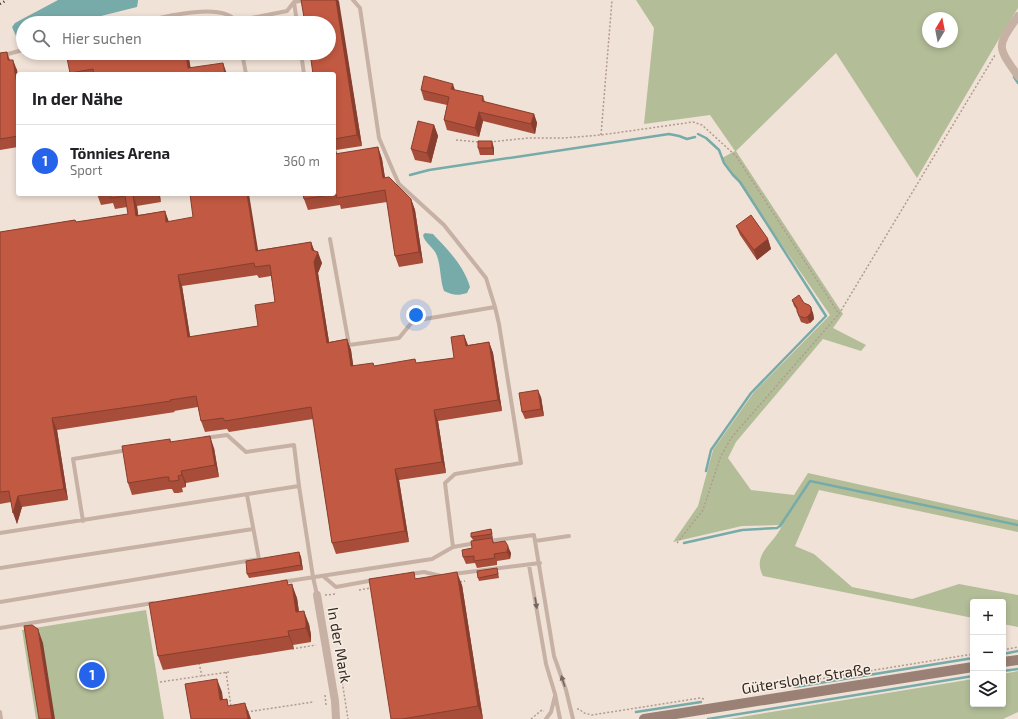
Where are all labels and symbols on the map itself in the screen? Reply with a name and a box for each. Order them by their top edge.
north arrow [922,12,958,48]
your location [406,305,426,325]
one-way arrow [533,597,539,609]
street label: In der Mark [324,606,356,685]
street label: Gütersloher Straße [740,659,872,697]
pin: 1 [79,660,105,690]
one-way arrow [560,675,566,687]

